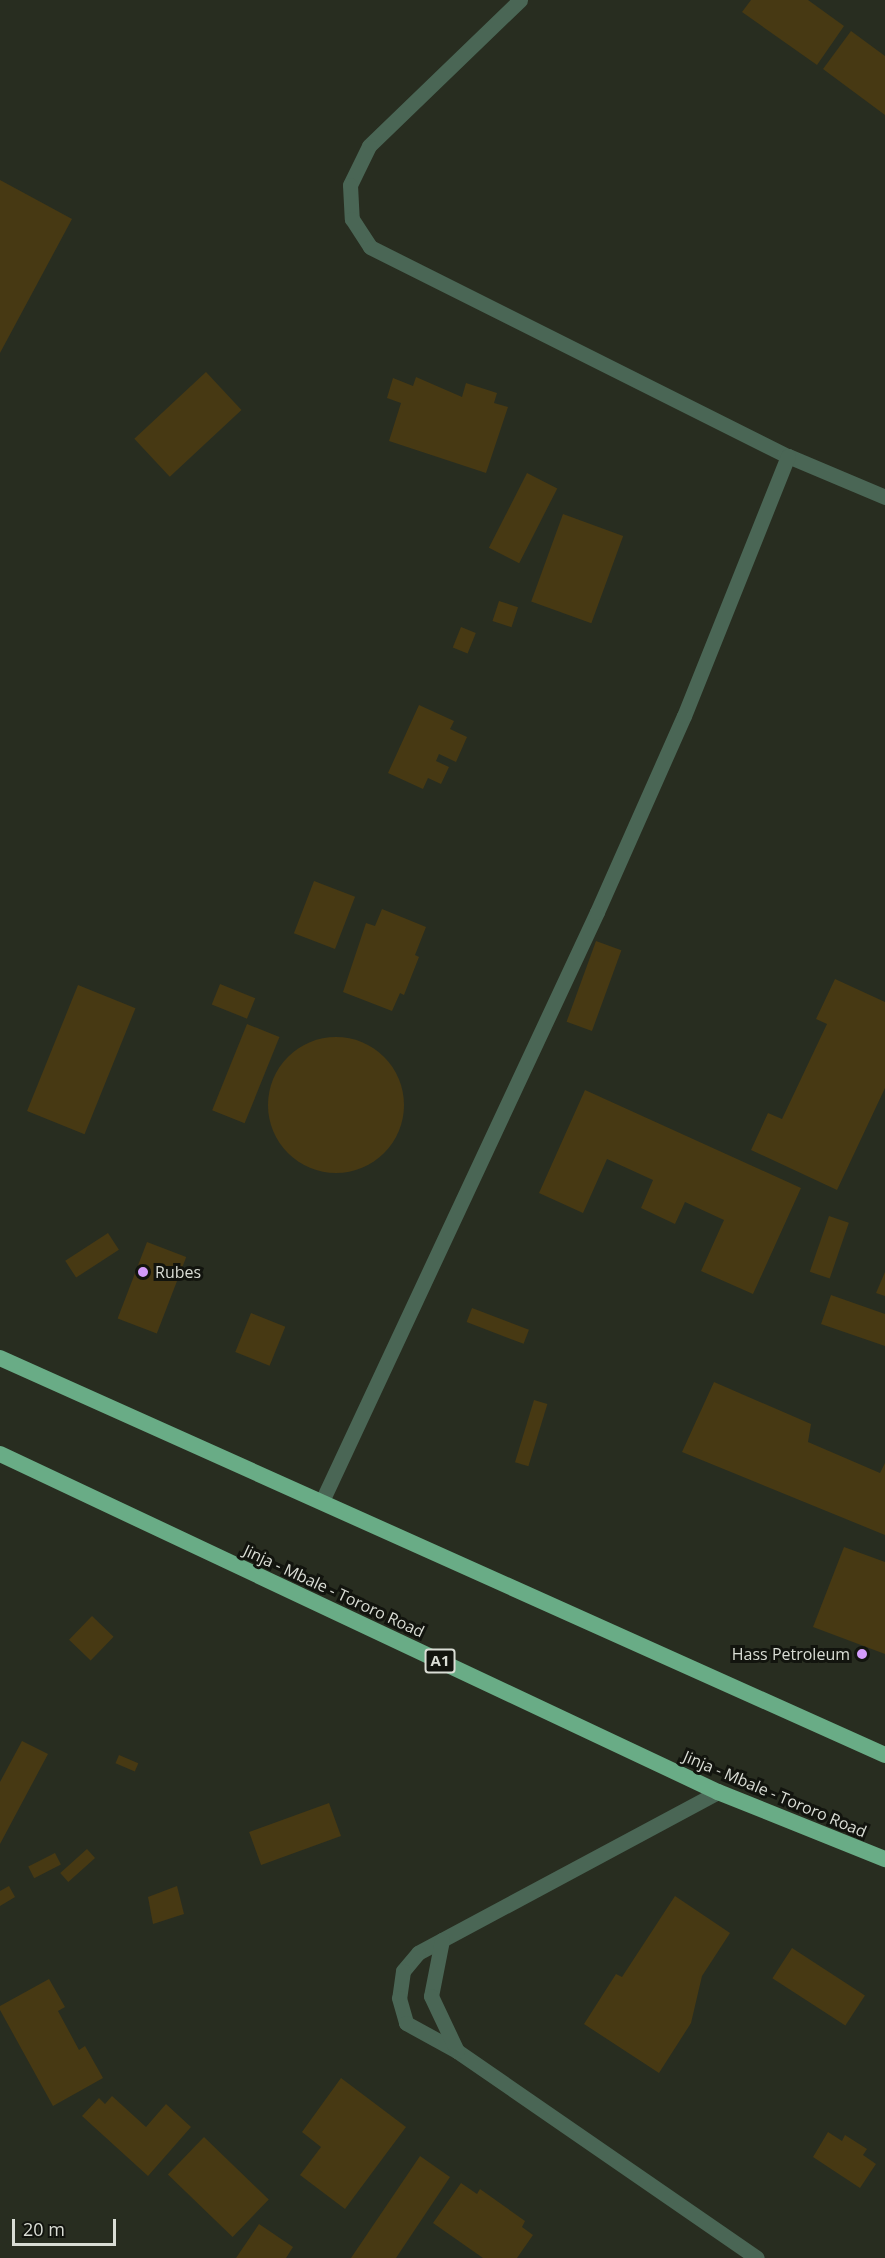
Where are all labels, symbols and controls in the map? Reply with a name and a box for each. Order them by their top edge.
place label: Rubes [155,1262,201,1282]
marker: Rubes [136,1265,150,1279]
street label: Jinja - Mbale - Tororo Road [241,1541,427,1641]
place label: Hass Petroleum [732,1644,850,1664]
marker: Hass Petroleum [855,1647,869,1661]
road number: A1 [424,1649,456,1673]
street label: Jinja - Mbale - Tororo Road [680,1747,870,1841]
scale bar [15,2207,118,2245]
text: 20 m [23,2217,65,2241]

